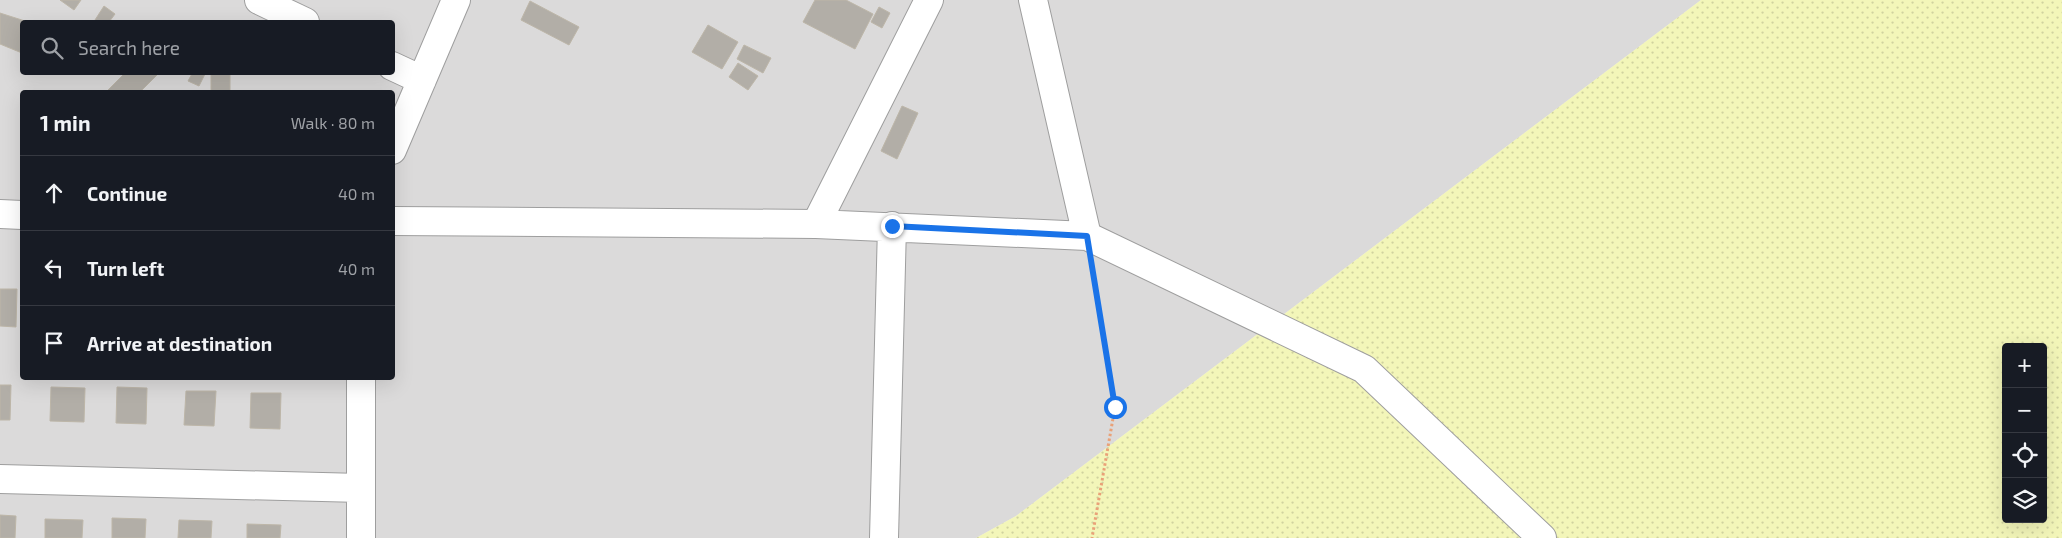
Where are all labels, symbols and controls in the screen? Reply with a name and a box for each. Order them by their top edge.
search box [20,20,395,75]
icon: search [38,34,66,62]
text: Search here [78,36,180,59]
text: 1 min [40,110,91,135]
text: Walk · 80 m [291,113,375,132]
icon: ahead [40,179,68,207]
text: Continue [87,182,167,205]
text: 40 m [338,184,375,203]
route end [881,215,904,238]
icon: left [40,254,68,282]
text: Turn left [87,257,164,280]
text: 40 m [338,259,375,278]
icon: arrive [40,329,68,357]
text: Arrive at destination [87,332,272,355]
map controls [2002,343,2047,523]
button: + [2002,343,2047,388]
button: − [2002,388,2047,433]
route start [1104,396,1127,419]
button: locate [2002,433,2047,478]
button: layers [2002,478,2047,523]

